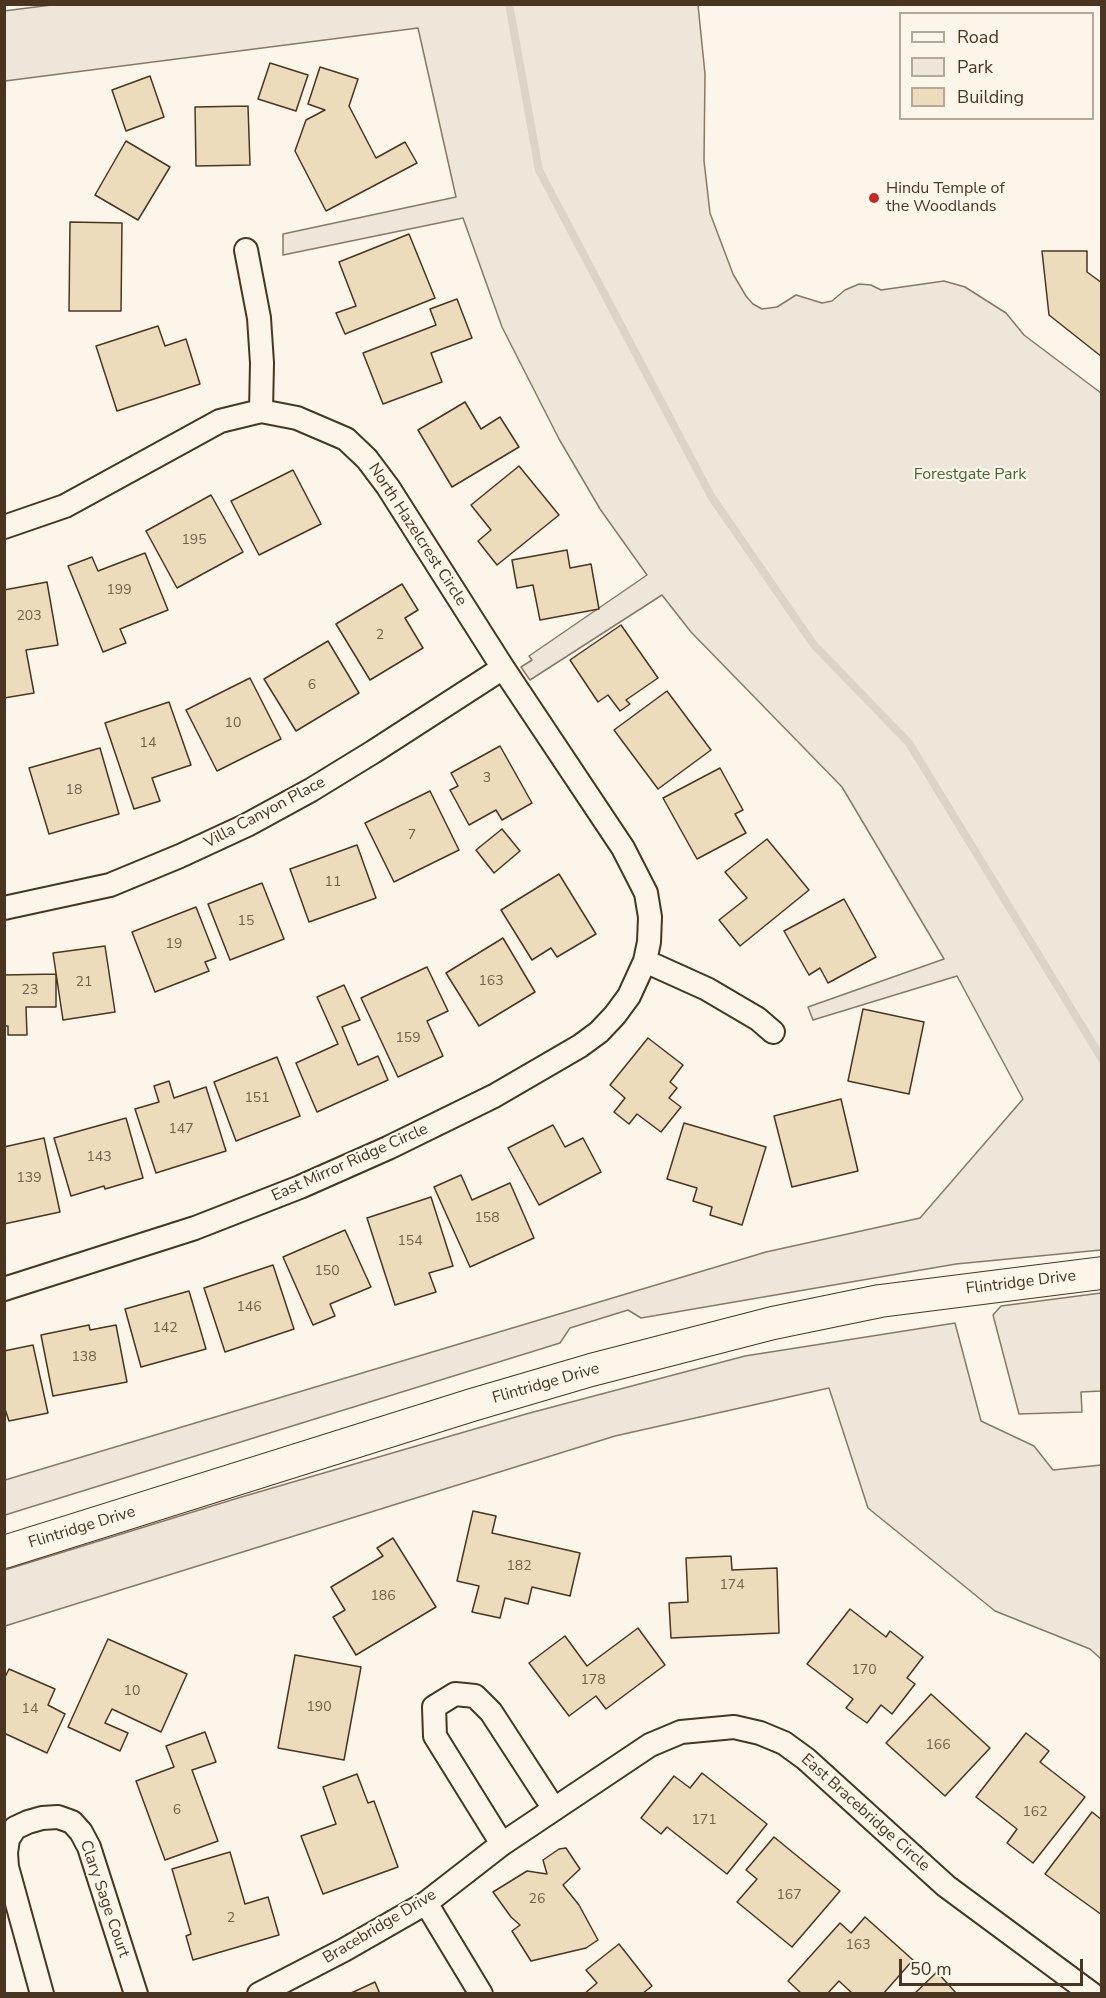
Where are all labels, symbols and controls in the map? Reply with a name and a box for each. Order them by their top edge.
legend [899,12,1094,120]
text: Road [957,25,999,49]
text: Park [957,55,993,79]
text: Building [957,85,1024,109]
place label: Hindu Temple of the Woodlands [886,179,1005,217]
marker: Hindu Temple of the Woodlands [867,191,881,205]
street label: North Hazelcrest Circle [364,460,470,610]
park label: Forestgate Park [914,465,1026,485]
house number: 195 [181,533,207,549]
house number: 199 [106,583,132,599]
house number: 203 [16,609,42,625]
house number: 2 [376,628,384,644]
house number: 6 [308,678,316,694]
house number: 10 [225,716,241,732]
house number: 14 [140,736,156,752]
house number: 3 [483,771,491,787]
street label: Villa Canyon Place [201,773,329,853]
house number: 18 [66,783,82,799]
house number: 7 [408,828,416,844]
house number: 11 [325,875,341,891]
house number: 15 [238,914,254,930]
house number: 19 [166,937,182,953]
house number: 163 [478,974,504,990]
house number: 21 [76,975,92,991]
house number: 23 [22,983,38,999]
house number: 159 [395,1031,421,1047]
house number: 151 [244,1091,270,1107]
street label: East Mirror Ridge Circle [269,1120,431,1206]
house number: 147 [168,1122,194,1138]
house number: 143 [86,1150,112,1166]
house number: 139 [16,1171,42,1187]
house number: 158 [474,1211,500,1227]
house number: 154 [397,1234,423,1250]
house number: 150 [314,1264,340,1280]
street label: Flintridge Drive [965,1267,1077,1299]
house number: 146 [236,1300,262,1316]
house number: 142 [152,1321,178,1337]
house number: 138 [71,1350,97,1366]
street label: Flintridge Drive [490,1360,602,1408]
street label: Flintridge Drive [26,1503,138,1553]
house number: 182 [506,1559,532,1575]
house number: 174 [719,1578,745,1594]
house number: 186 [370,1589,396,1605]
house number: 170 [851,1663,877,1679]
house number: 178 [580,1673,606,1689]
house number: 10 [124,1684,140,1700]
house number: 190 [306,1700,332,1716]
house number: 14 [22,1702,38,1718]
house number: 166 [925,1738,951,1754]
street label: East Bracebridge Circle [797,1750,933,1876]
house number: 6 [173,1803,181,1819]
house number: 162 [1022,1805,1048,1821]
house number: 171 [691,1813,717,1829]
street label: Clary Sage Court [75,1838,133,1960]
street label: Bracebridge Drive [320,1886,440,1968]
house number: 167 [776,1888,802,1904]
house number: 26 [529,1892,545,1908]
house number: 2 [227,1911,235,1927]
house number: 163 [845,1938,871,1954]
scale bar [902,1947,1086,1985]
text: 50 m [910,1957,952,1981]

